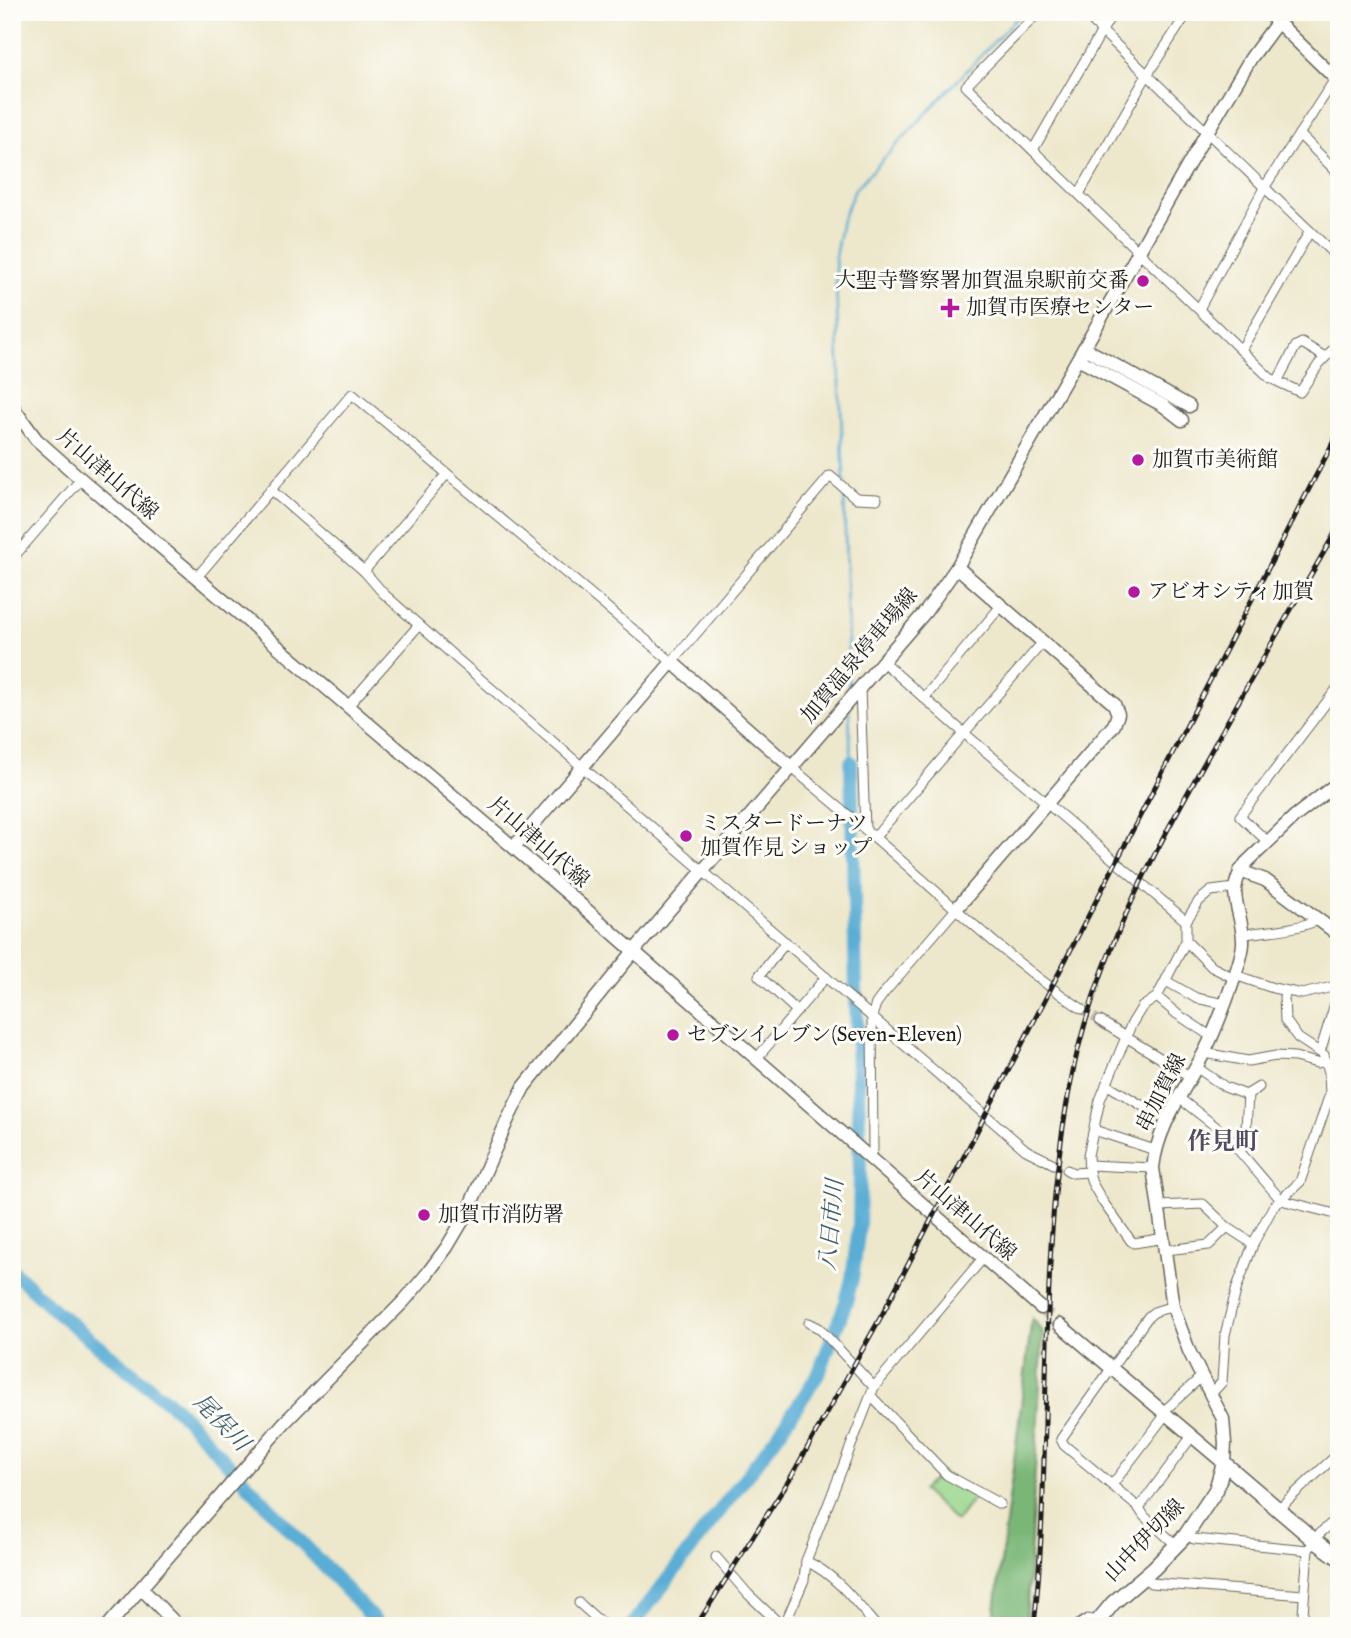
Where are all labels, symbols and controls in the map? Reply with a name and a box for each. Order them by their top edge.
place label: 大聖寺警察署加賀温泉駅前交番 [835,268,1129,295]
marker: 大聖寺警察署加賀温泉駅前交番 [1135,273,1151,289]
place label: 加賀市医療センター [966,295,1154,322]
marker: 加賀市医療センター [940,298,960,318]
street label: 片山津山代線 [51,423,163,527]
place label: 加賀市美術館 [1152,447,1278,474]
marker: 加賀市美術館 [1130,452,1146,468]
place label: アビオシティ加賀 [1148,579,1314,606]
street label: 加賀温泉停車場線 [796,583,924,729]
marker: アビオシティ加賀 [1126,584,1142,600]
street label: 片山津山代線 [482,791,594,895]
place label: ミスタードーナツ 加賀作見 ショップ [700,811,872,862]
marker: ミスタードーナツ 加賀作見 ショップ [678,828,694,844]
place label: セブンイレブン(Seven-Eleven) [687,1022,962,1049]
marker: セブンイレブン(Seven-Eleven) [665,1027,681,1043]
street label: 串加賀線 [1131,1049,1193,1137]
district label: 作見町 [1187,1127,1259,1158]
street label: 片山津山代線 [909,1164,1021,1268]
water label: 八日市川 [814,1175,851,1272]
place label: 加賀市消防署 [438,1202,564,1229]
marker: 加賀市消防署 [416,1207,432,1223]
water label: 尾俣川 [187,1388,257,1460]
street label: 山中伊切線 [1099,1494,1191,1588]

